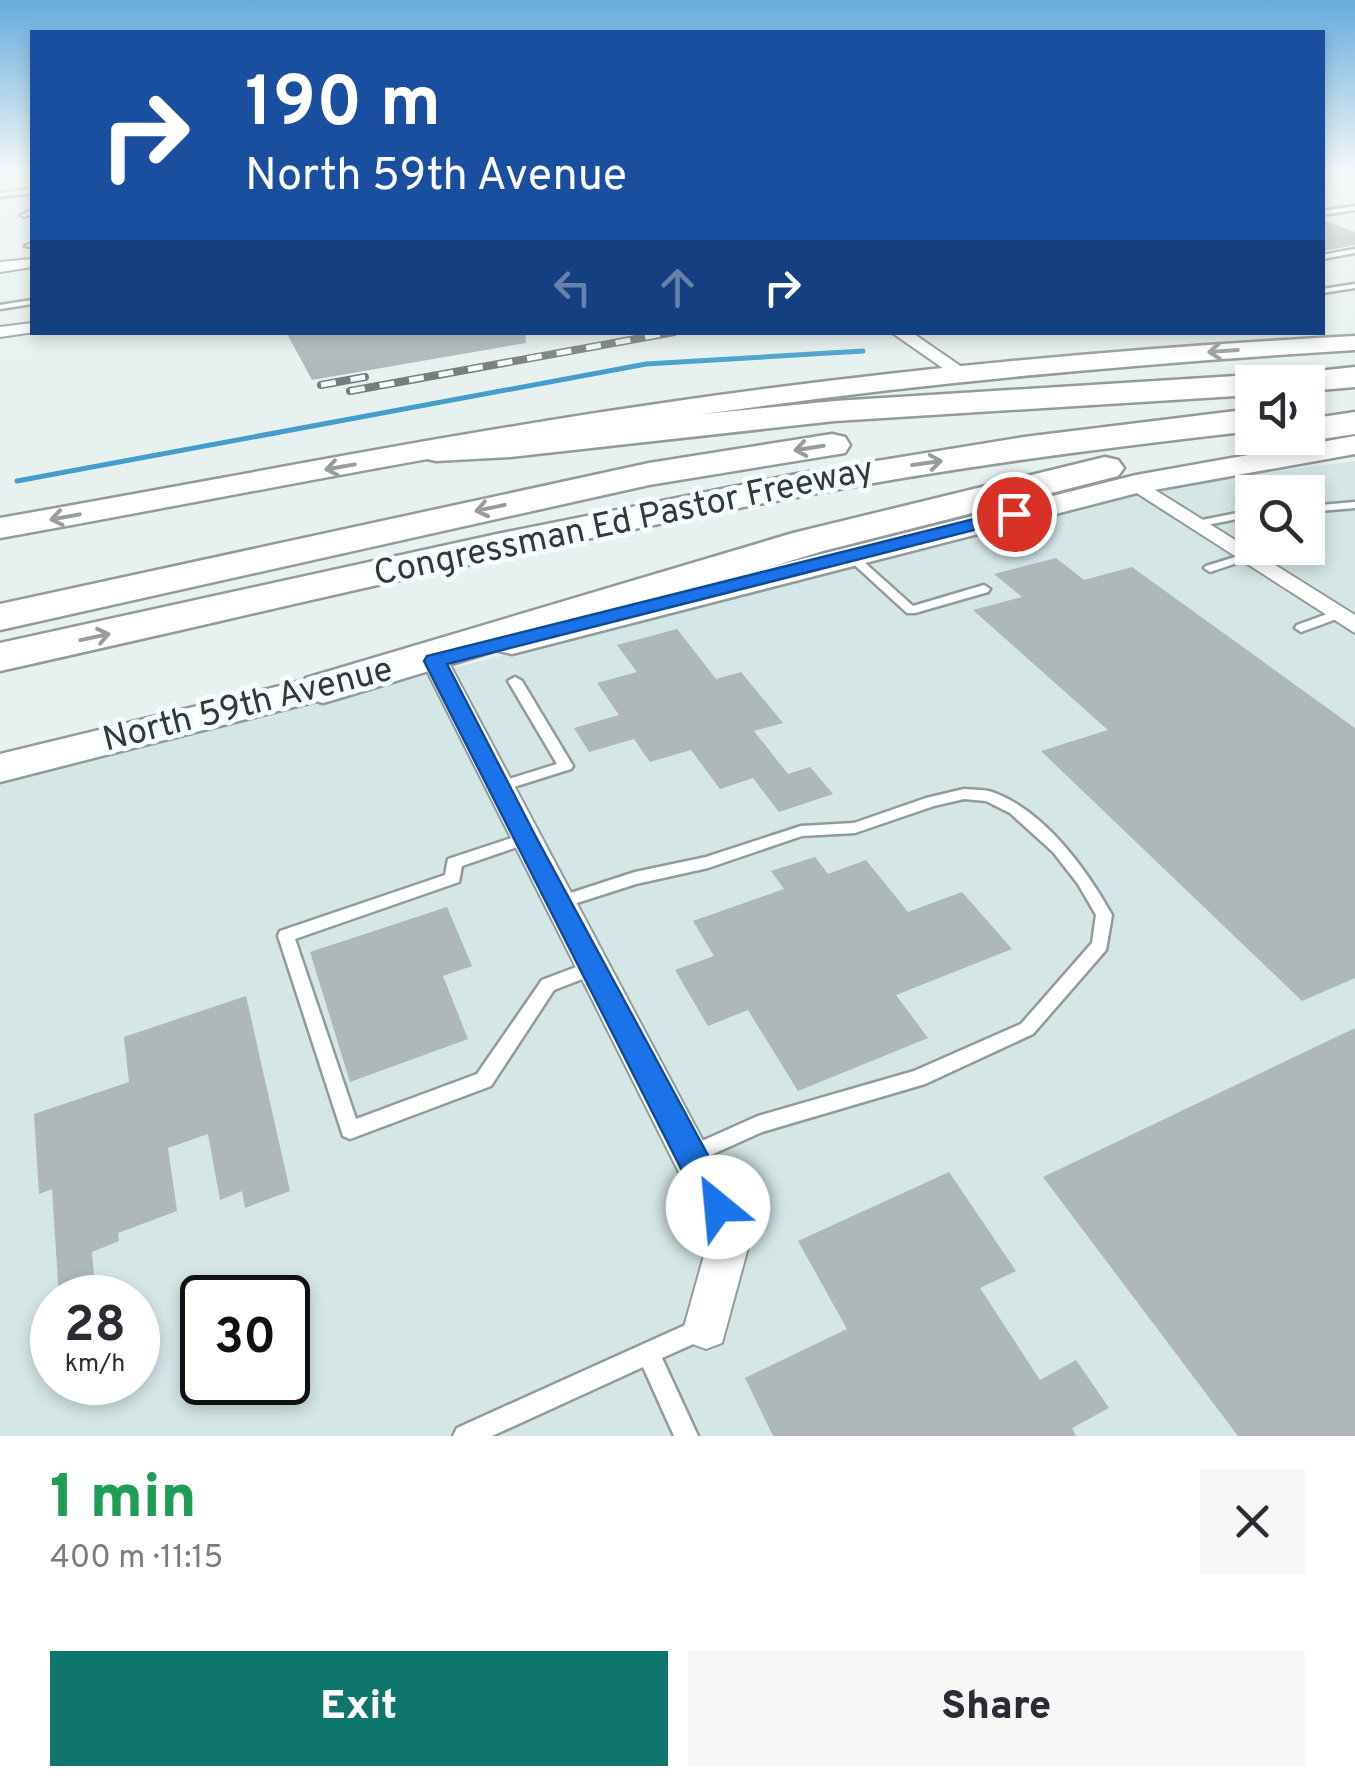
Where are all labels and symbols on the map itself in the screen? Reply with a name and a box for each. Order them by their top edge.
one-way arrow [1207,342,1239,361]
one-way arrow [794,440,826,458]
street label: Congressman Ed Pastor Freeway [370,448,878,598]
one-way arrow [910,453,943,471]
one-way arrow [324,458,357,477]
pin [972,472,1057,557]
one-way arrow [475,500,507,518]
one-way arrow [49,508,82,527]
one-way arrow [78,626,110,645]
street label: North 59th Avenue [99,649,397,763]
position arrow [666,1155,770,1259]
speed limit sign: 30 [180,1275,310,1405]

